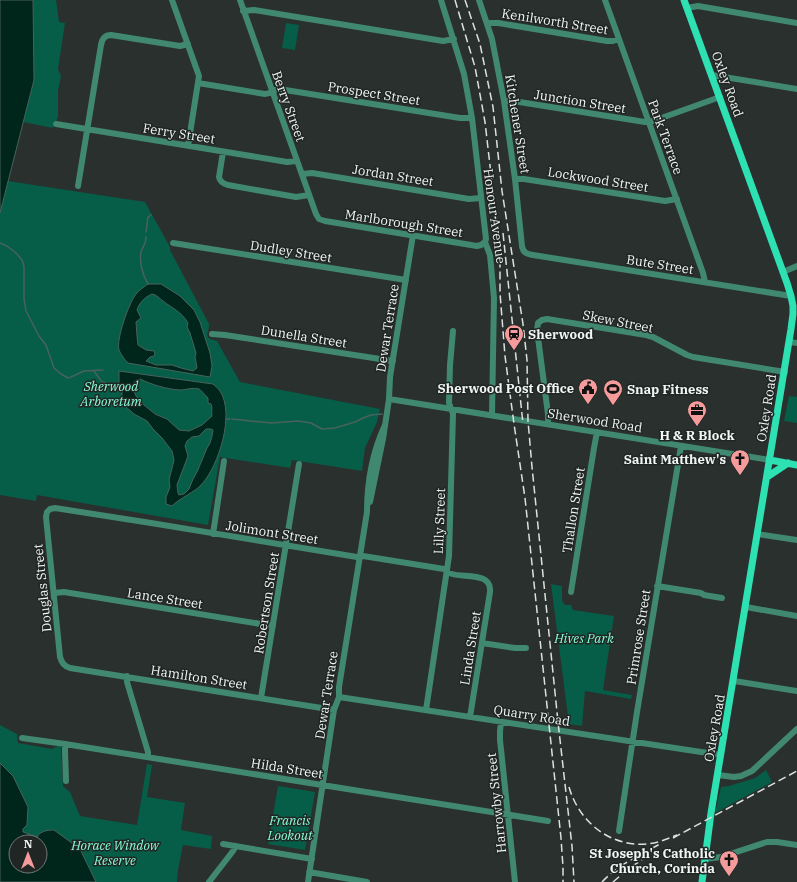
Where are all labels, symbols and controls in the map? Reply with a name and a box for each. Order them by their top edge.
street label: Kenilworth Street [500,5,610,38]
street label: Oxley Road [708,49,747,119]
street label: Berry Street [268,68,309,144]
street label: Kitchener Street [501,73,534,175]
street label: Prospect Street [327,78,422,109]
street label: Junction Street [533,86,627,117]
street label: Park Terrace [644,97,687,177]
street label: Ferry Street [142,119,217,148]
street label: Jordan Street [351,161,435,190]
street label: Lockwood Street [546,163,650,196]
street label: Honour Avenue [479,167,510,265]
street label: Marlborough Street [344,206,465,241]
street label: Dudley Street [249,237,333,266]
street label: Bute Street [625,251,695,278]
street label: Dewar Terrace [372,283,403,373]
street label: Skew Street [581,306,655,337]
street label: Dunella Street [260,321,349,352]
station icon: Sherwood [503,323,525,351]
place label: Sherwood [528,326,593,343]
street label: Oxley Road [753,373,780,443]
public building icon: Sherwood Post Office [577,377,599,405]
park label: Sherwood Arboretum [79,378,142,410]
sports icon: Snap Fitness [602,378,624,406]
place label: Sherwood Post Office [438,380,574,397]
place label: Snap Fitness [627,381,709,398]
office icon: H & R Block [686,399,708,427]
street label: Sherwood Road [546,405,644,436]
place label: H & R Block [660,427,735,444]
church icon: Saint Matthew's [729,448,751,476]
place label: Saint Matthew's [624,451,726,468]
street label: Thallon Street [558,466,589,554]
street label: Lilly Street [430,487,449,554]
street label: Jolimont Street [225,517,320,548]
street label: Douglas Street [29,543,56,633]
street label: Robertson Street [250,551,283,655]
street label: Lance Street [126,584,204,613]
street label: Primrose Street [623,588,654,686]
street label: Linda Street [456,609,485,686]
park label: Hives Park [553,630,614,647]
street label: Dewar Terrace [311,650,342,740]
street label: Hamilton Street [149,661,249,694]
street label: Oxley Road [700,693,729,763]
street label: Quarry Road [492,701,572,730]
street label: Harrowby Street [483,752,510,854]
street label: Hilda Street [250,754,325,783]
park label: Francis Lookout [266,812,313,844]
north arrow [8,834,48,874]
text: N [24,837,33,851]
park label: Horace Window Reserve [70,837,160,869]
place label: St Joseph's Catholic Church, Corinda [589,845,716,877]
church icon: St Joseph's Catholic Church, Corinda [718,849,740,877]

